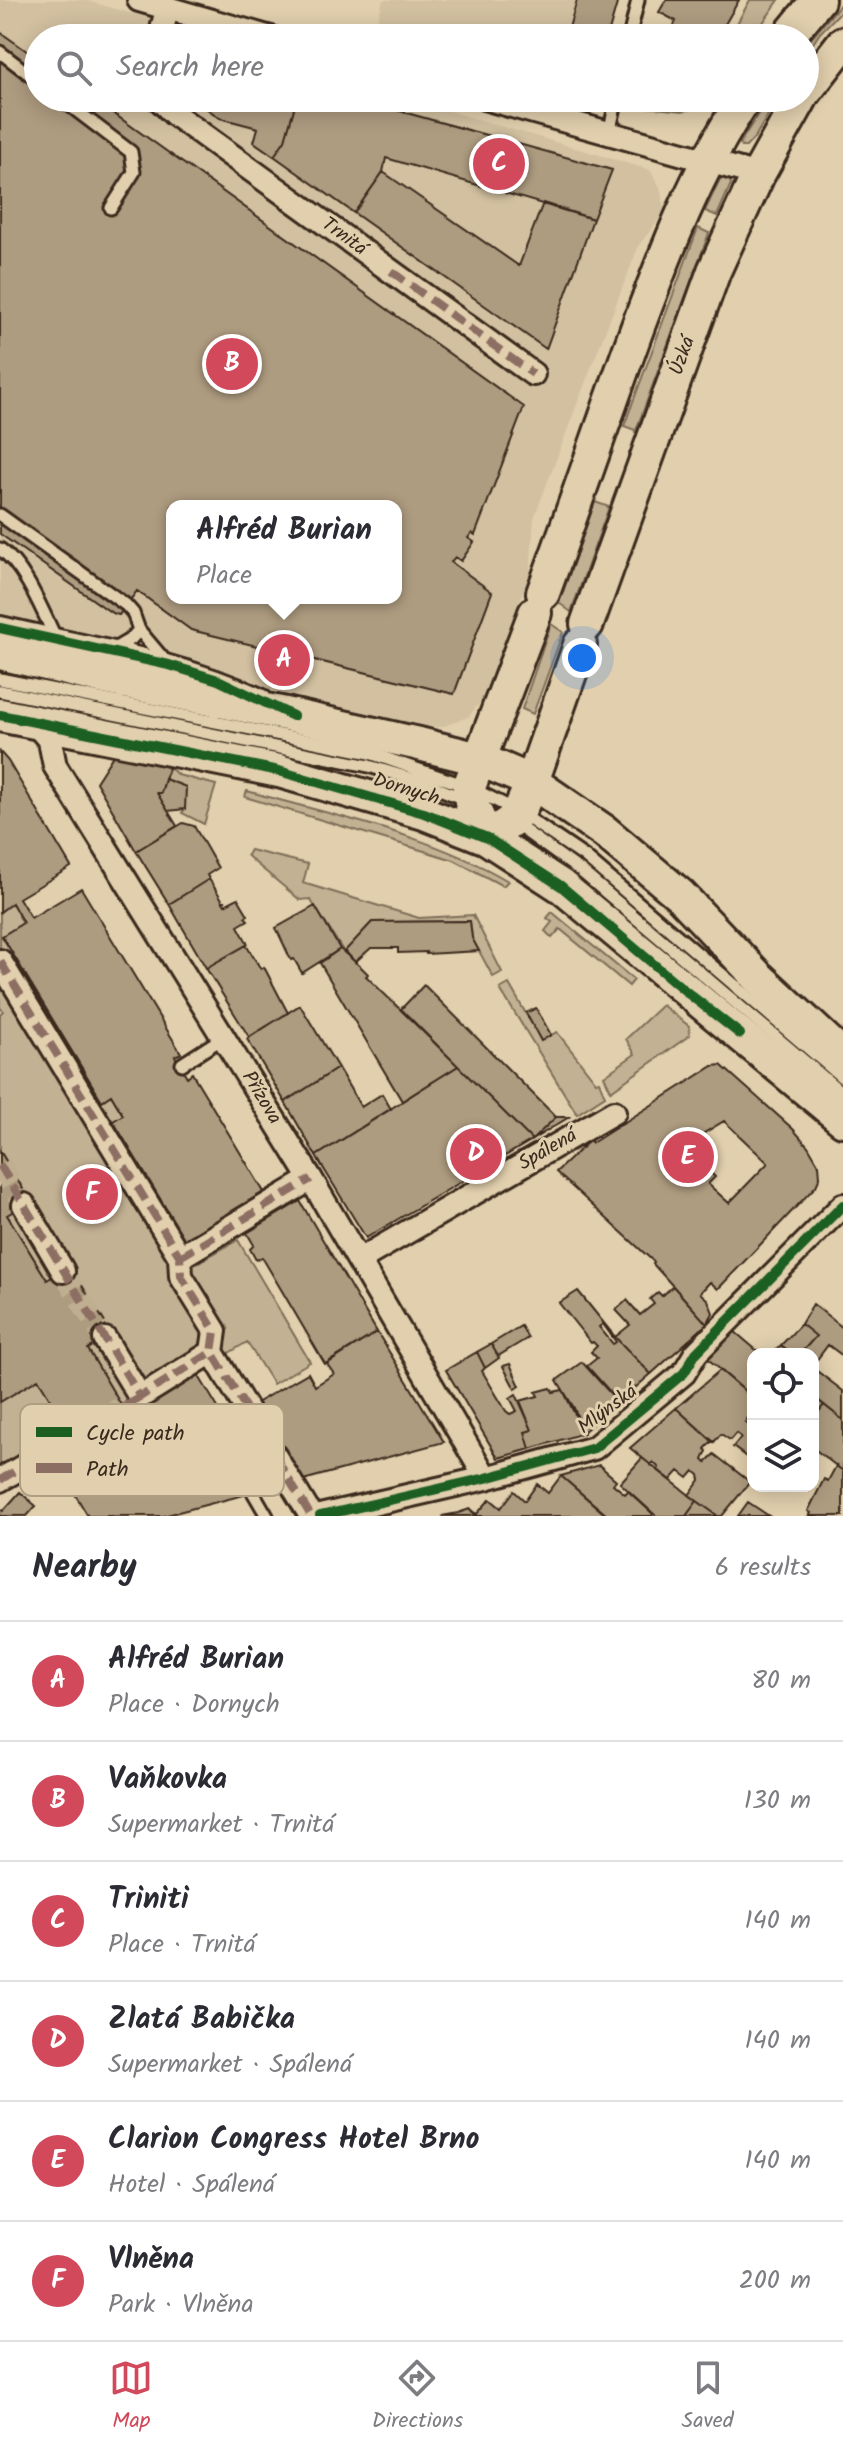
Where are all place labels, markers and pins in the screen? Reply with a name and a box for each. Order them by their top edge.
pin: C [473,134,525,194]
pin: B [206,334,258,394]
pin: A [258,630,310,690]
pin: D [450,1124,502,1184]
pin: E [662,1127,714,1187]
pin: F [66,1164,118,1224]

